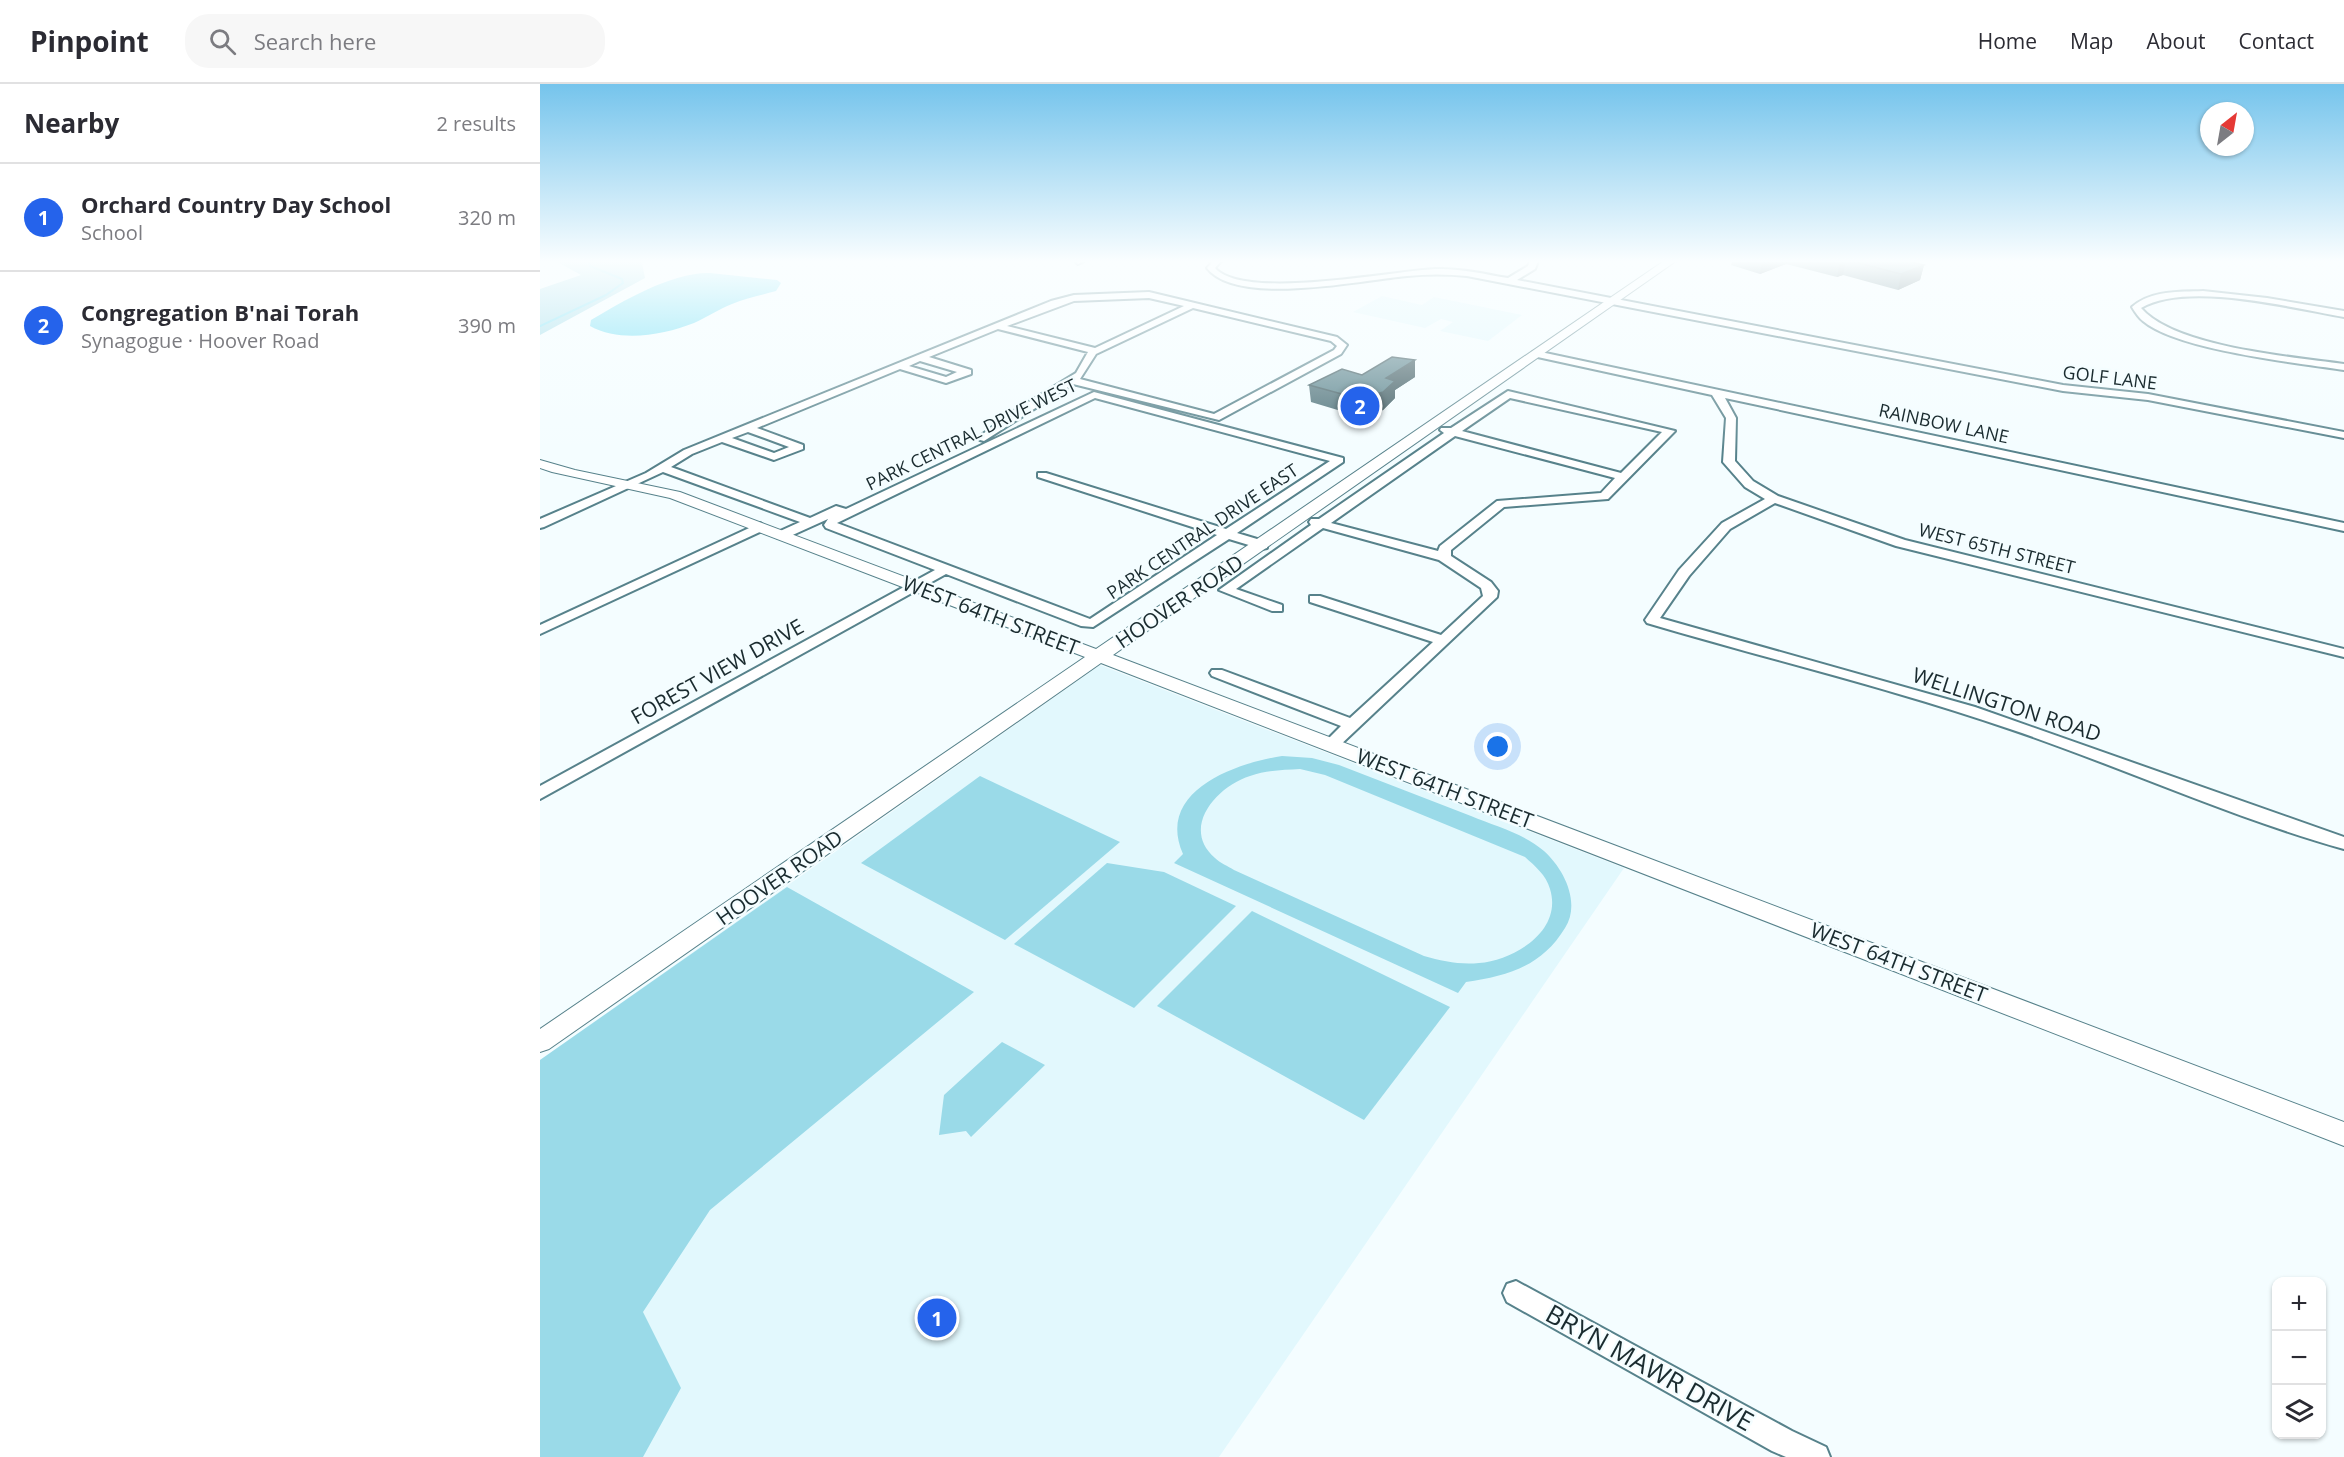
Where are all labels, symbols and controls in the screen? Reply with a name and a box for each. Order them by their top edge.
search box [185,14,605,68]
text: Pinpoint [30,22,149,60]
icon: search [206,25,239,58]
text: Search here [254,26,376,56]
text: Home [1978,27,2037,55]
text: Map [2070,27,2113,55]
text: About [2146,27,2206,55]
text: Contact [2239,27,2314,55]
north arrow [2200,102,2254,156]
text: Nearby [24,105,119,141]
text: 2 results [436,110,516,137]
text: Orchard Country Day School [81,189,391,219]
text: 1 [38,204,49,231]
text: 320 m [458,204,516,231]
text: School [81,219,143,246]
text: Congregation B'nai Torah [81,297,359,327]
text: 2 [38,312,49,339]
text: 390 m [458,312,516,339]
text: Synagogue · Hoover Road [81,327,319,354]
street label: GOLF LANE [2062,359,2158,395]
street label: PARK CENTRAL DRIVE WEST [862,372,1080,496]
pin: 2 [1340,384,1380,428]
street label: RAINBOW LANE [1877,398,2011,448]
street label: PARK CENTRAL DRIVE EAST [1102,458,1303,604]
street label: WEST 65TH STREET [1916,517,2078,579]
street label: HOOVER ROAD [1110,548,1248,654]
street label: WEST 64TH STREET [899,568,1084,662]
street label: FOREST VIEW DRIVE [626,612,808,730]
street label: WELLINGTON ROAD [1909,660,2105,748]
your location [1483,732,1512,761]
street label: WEST 64TH STREET [1353,741,1538,835]
street label: HOOVER ROAD [710,823,848,931]
street label: WEST 64TH STREET [1807,915,1992,1009]
map controls [2272,1277,2326,1439]
button: + [2272,1277,2326,1331]
street label: BRYN MAWR DRIVE [1540,1295,1760,1439]
pin: 1 [918,1296,956,1340]
button: − [2272,1331,2326,1385]
button: layers [2272,1385,2326,1439]

